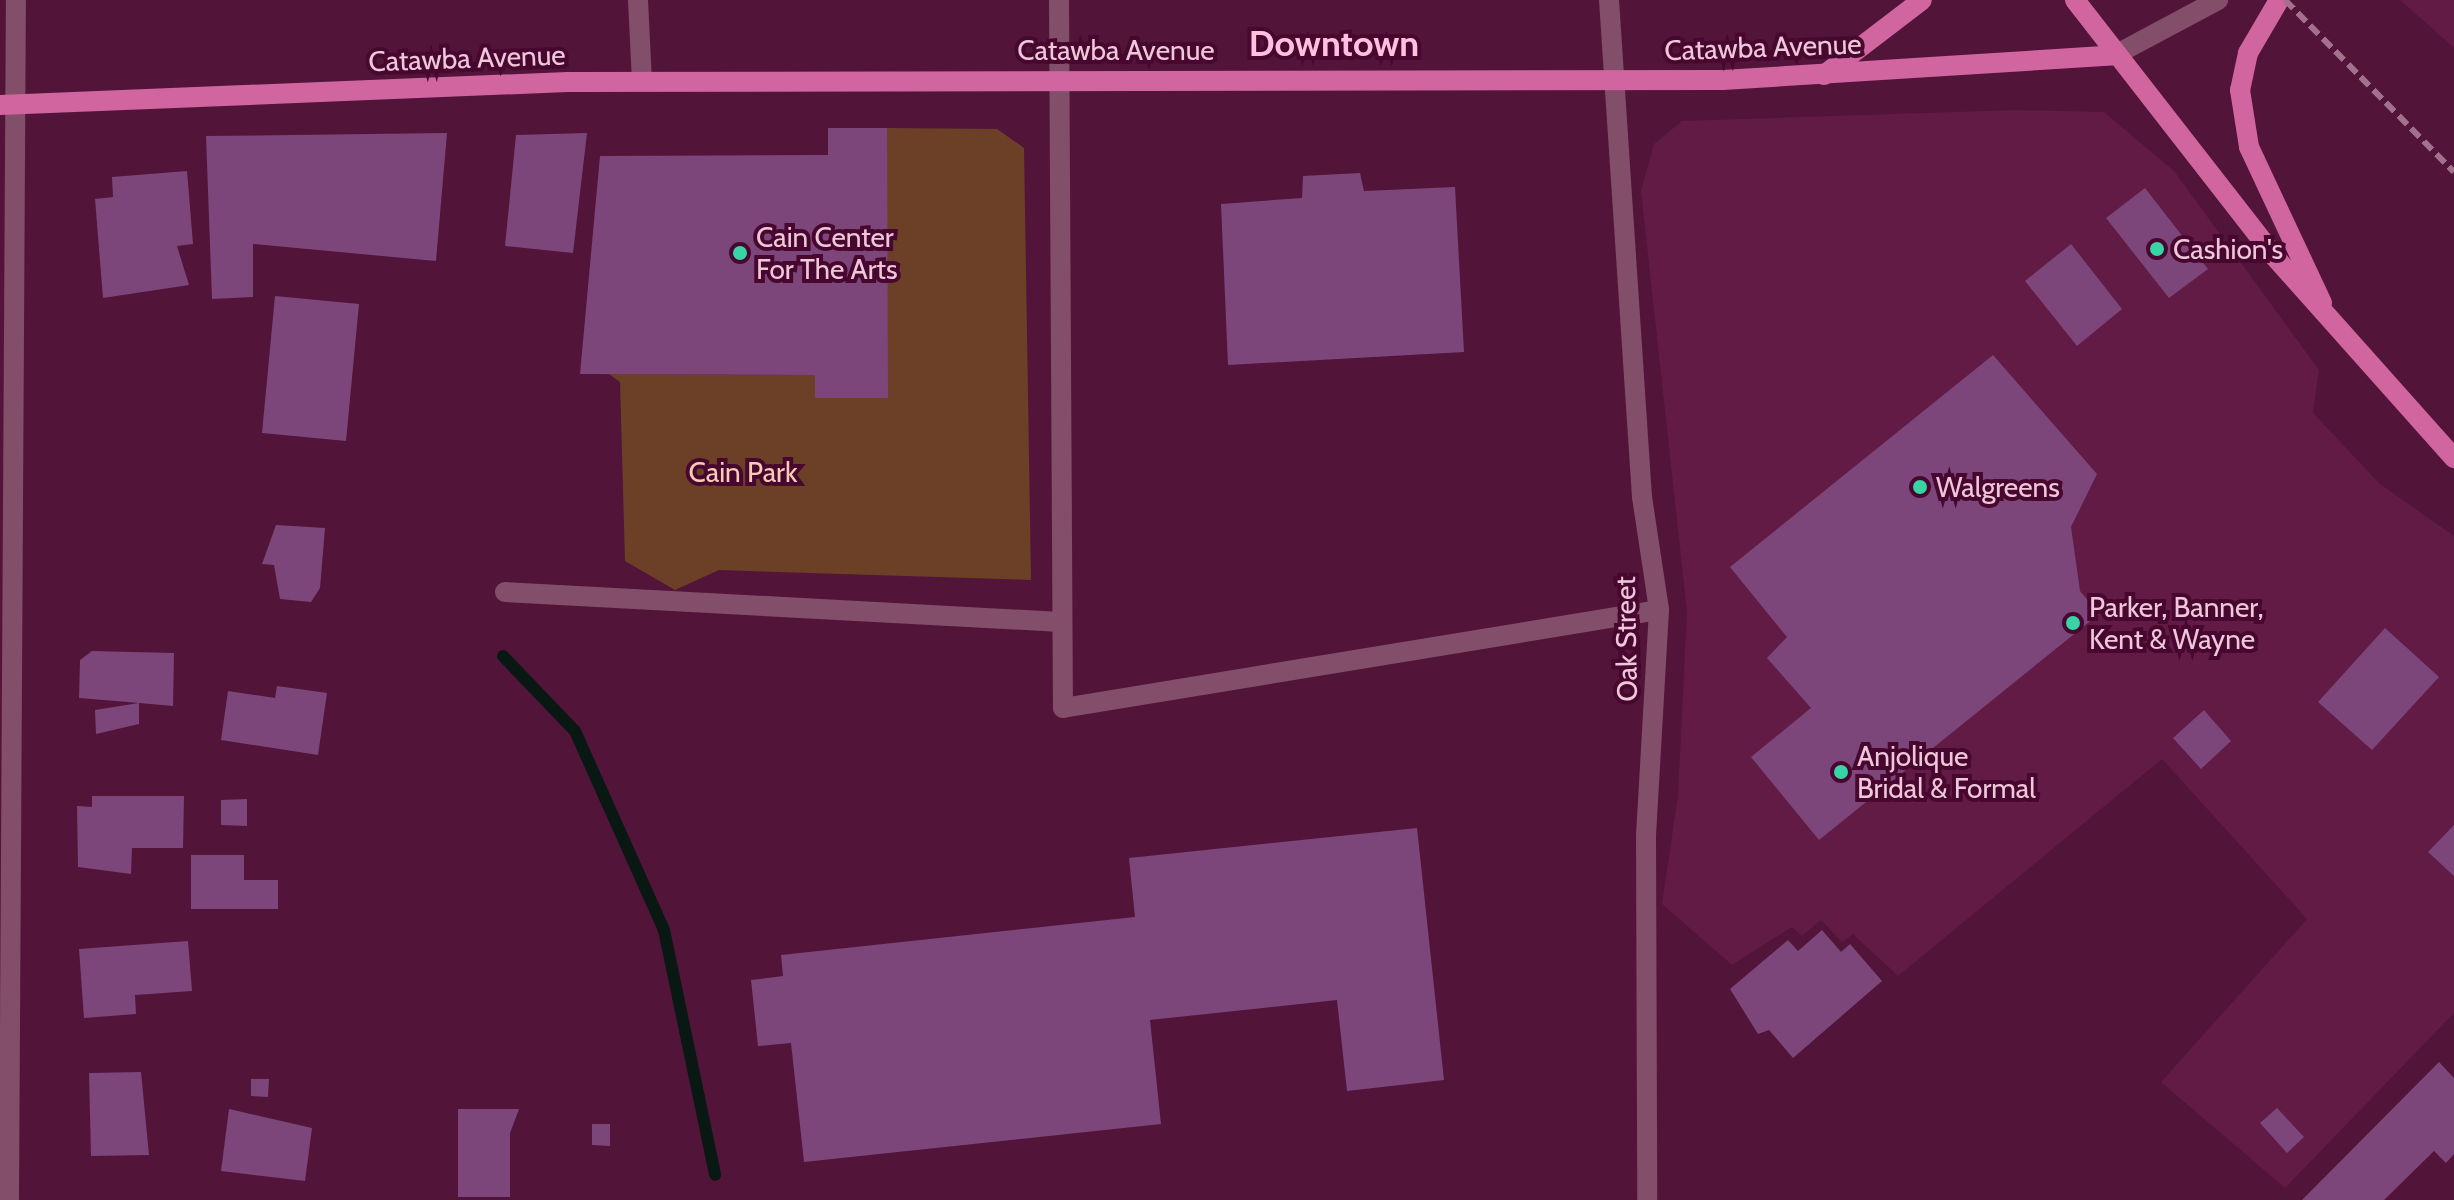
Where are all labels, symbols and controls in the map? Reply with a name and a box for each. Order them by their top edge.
district label: Downtown [1249,22,1419,66]
street label: Catawba Avenue [1664,27,1862,67]
street label: Catawba Avenue [1017,33,1215,67]
street label: Catawba Avenue [368,38,566,78]
place label: Cain Center For The Arts [756,220,898,286]
place label: Cashion's [2173,232,2283,266]
marker: Cashion's [2148,240,2166,258]
marker: Cain Center For The Arts [731,244,749,262]
park label: Cain Park [688,455,798,489]
place label: Walgreens [1936,470,2060,504]
marker: Walgreens [1911,478,1929,496]
street label: Oak Street [1608,576,1644,702]
place label: Parker, Banner, Kent & Wayne [2089,590,2263,656]
marker: Parker, Banner, Kent & Wayne [2064,614,2082,632]
place label: Anjolique Bridal & Formal [1857,739,2036,805]
marker: Anjolique Bridal & Formal [1832,763,1850,781]

